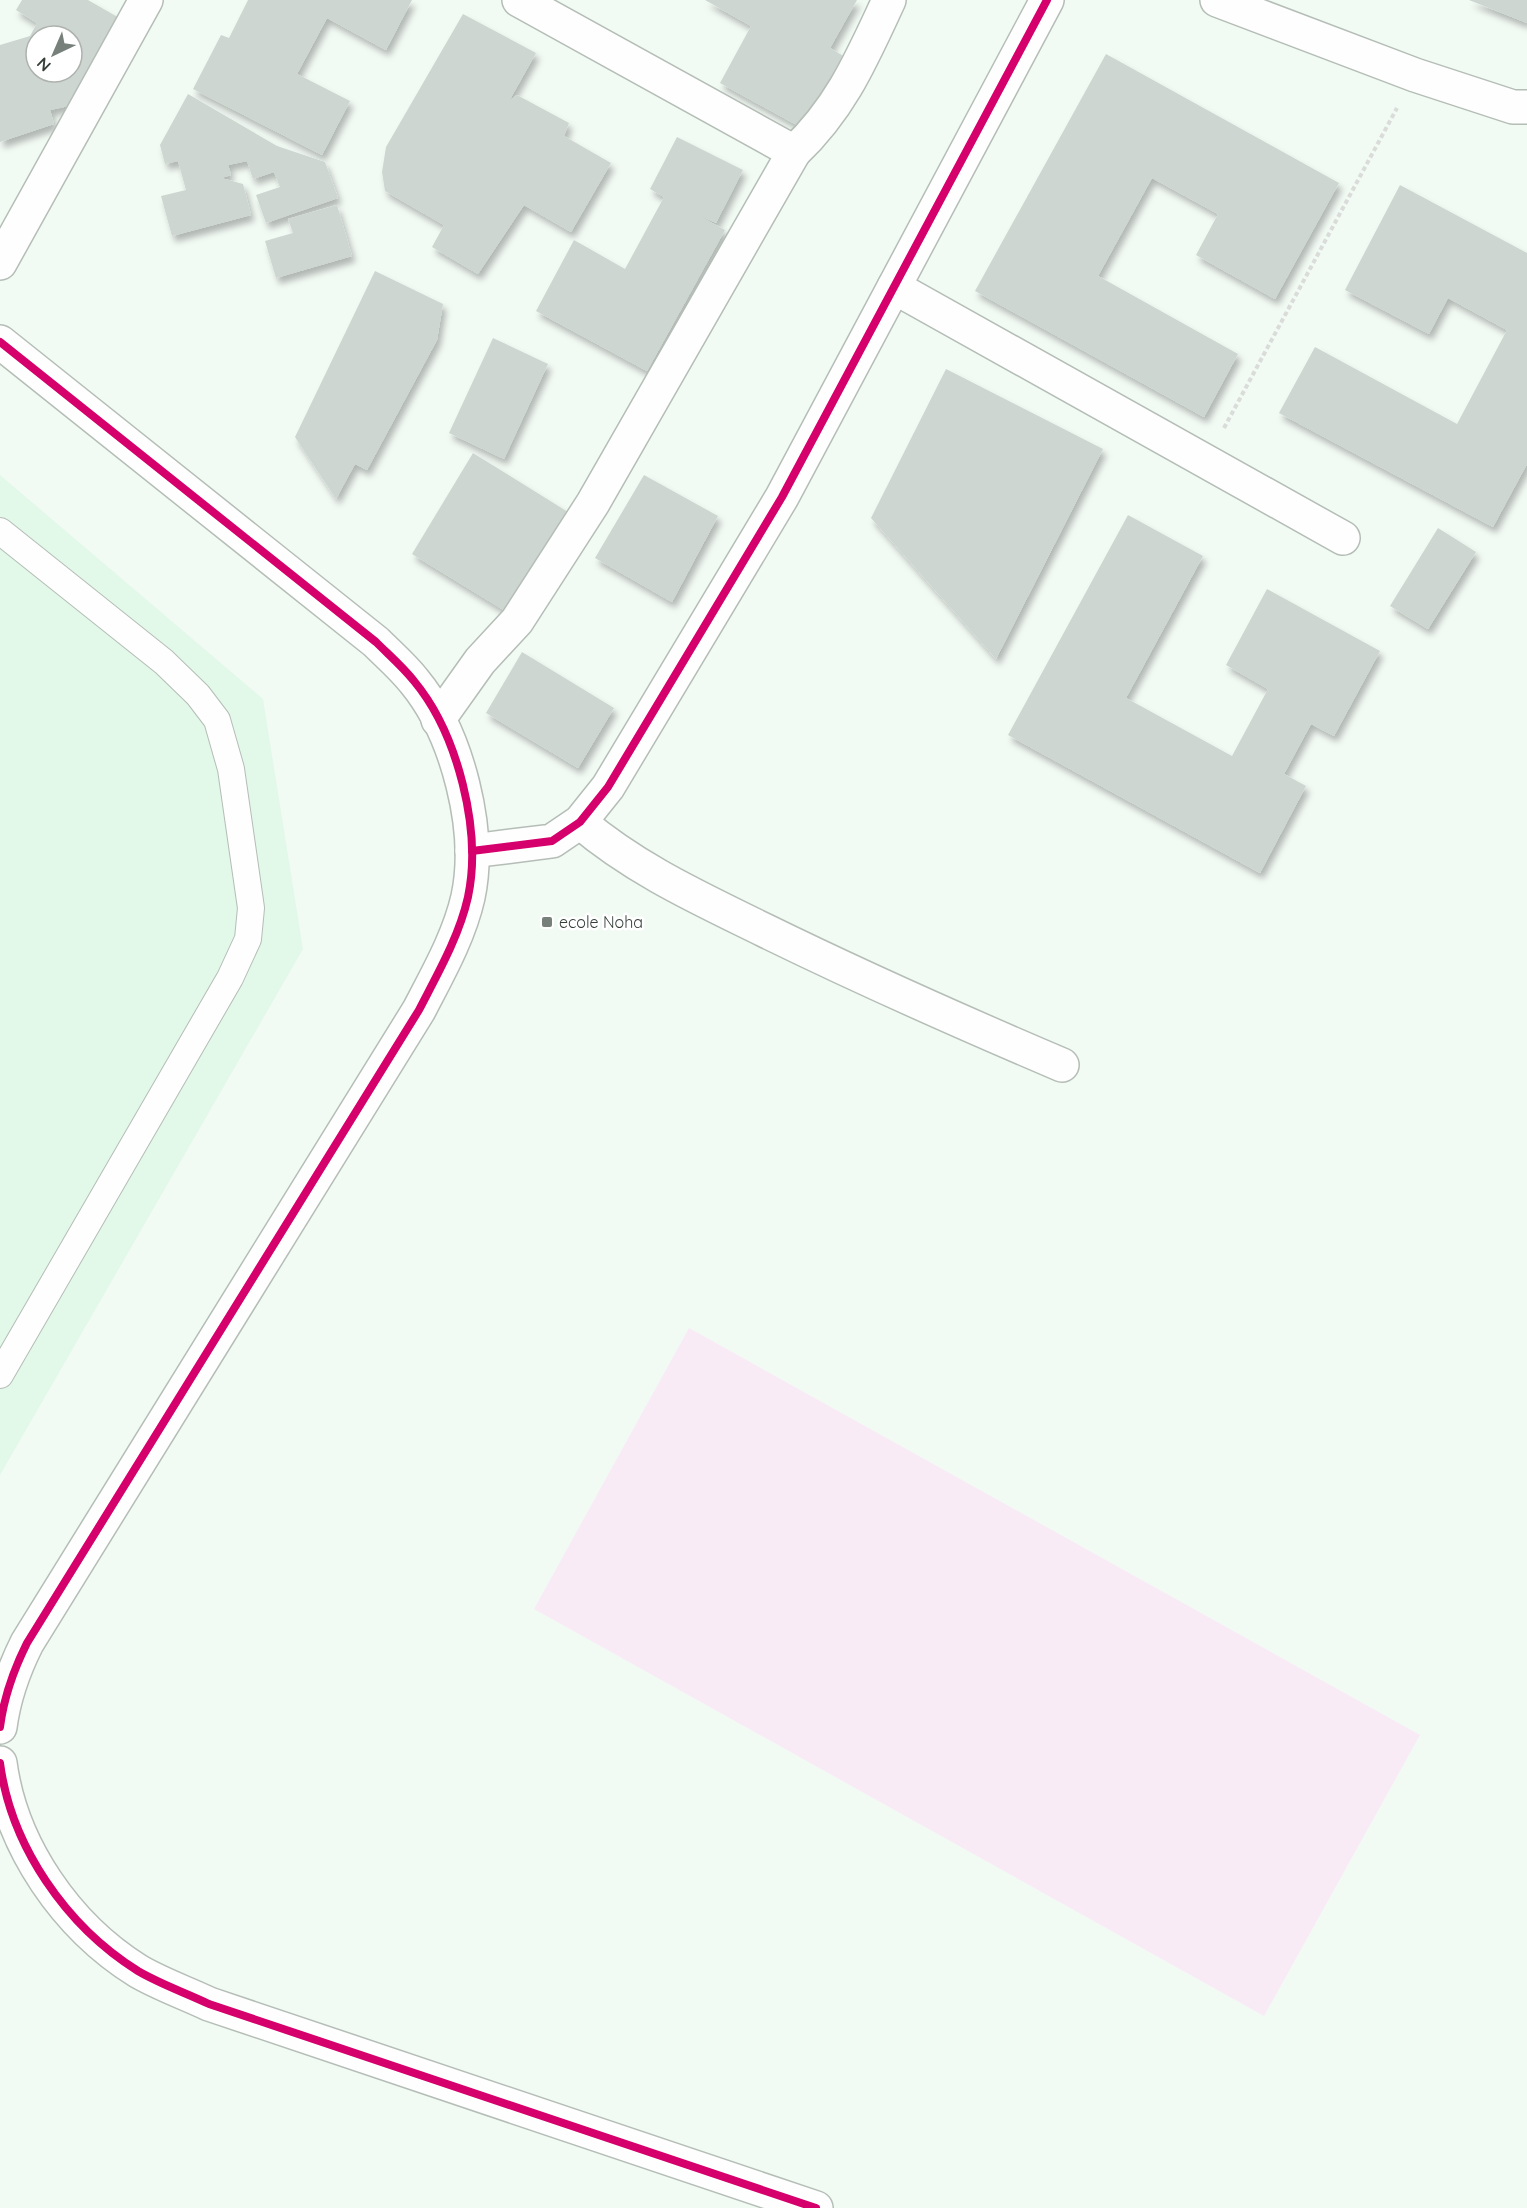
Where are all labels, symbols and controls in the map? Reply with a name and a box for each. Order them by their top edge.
north arrow [24,24,84,84]
text: N [32,54,55,76]
place label: ecole Noha [559,912,643,932]
marker: ecole Noha [540,915,554,929]

